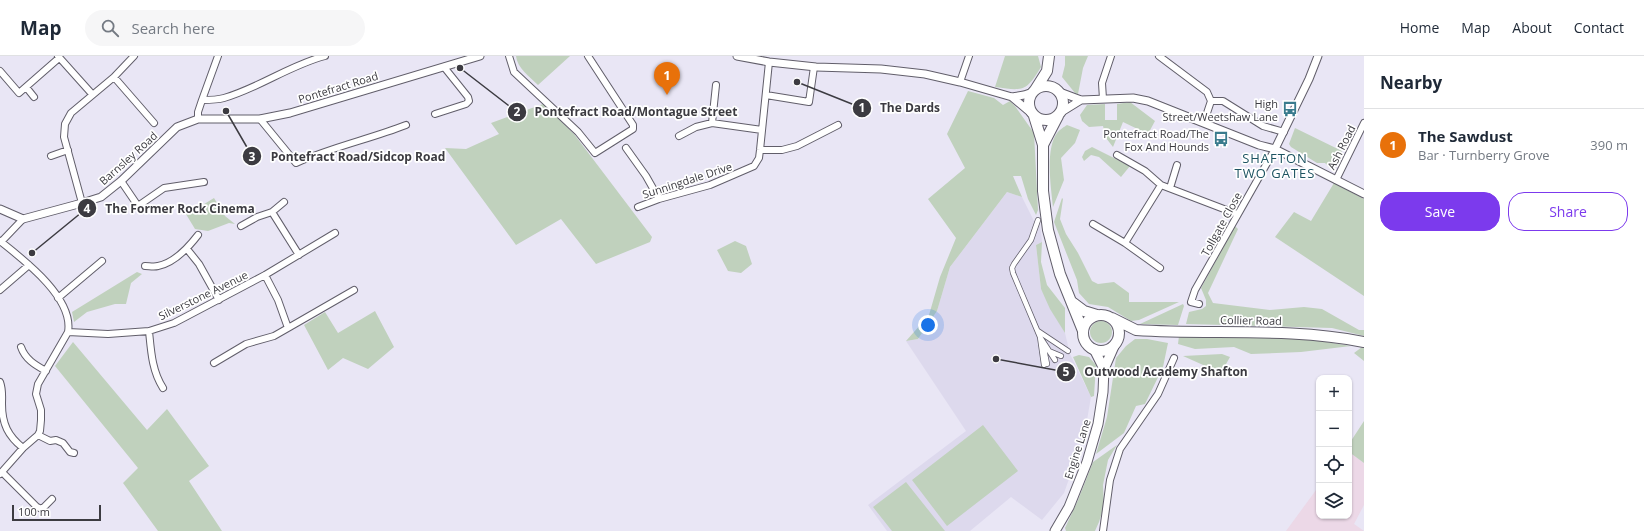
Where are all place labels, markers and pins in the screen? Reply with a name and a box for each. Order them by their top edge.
pin: 1 [654,62,680,95]
callout: The Dards [852,96,948,120]
place label: High Street/Weetshaw Lane [1163,96,1278,124]
callout: Pontefract Road/Montague Street [507,100,745,124]
bus stop icon: High Street/Weetshaw Lane [1281,100,1299,118]
place label: Pontefract Road/The Fox And Hounds [1103,126,1209,154]
bus stop icon: Pontefract Road/The Fox And Hounds [1212,130,1230,148]
callout: Pontefract Road/Sidcop Road [242,144,453,168]
callout: The Former Rock Cinema [77,196,262,220]
callout: Outwood Academy Shafton [1056,360,1256,384]

